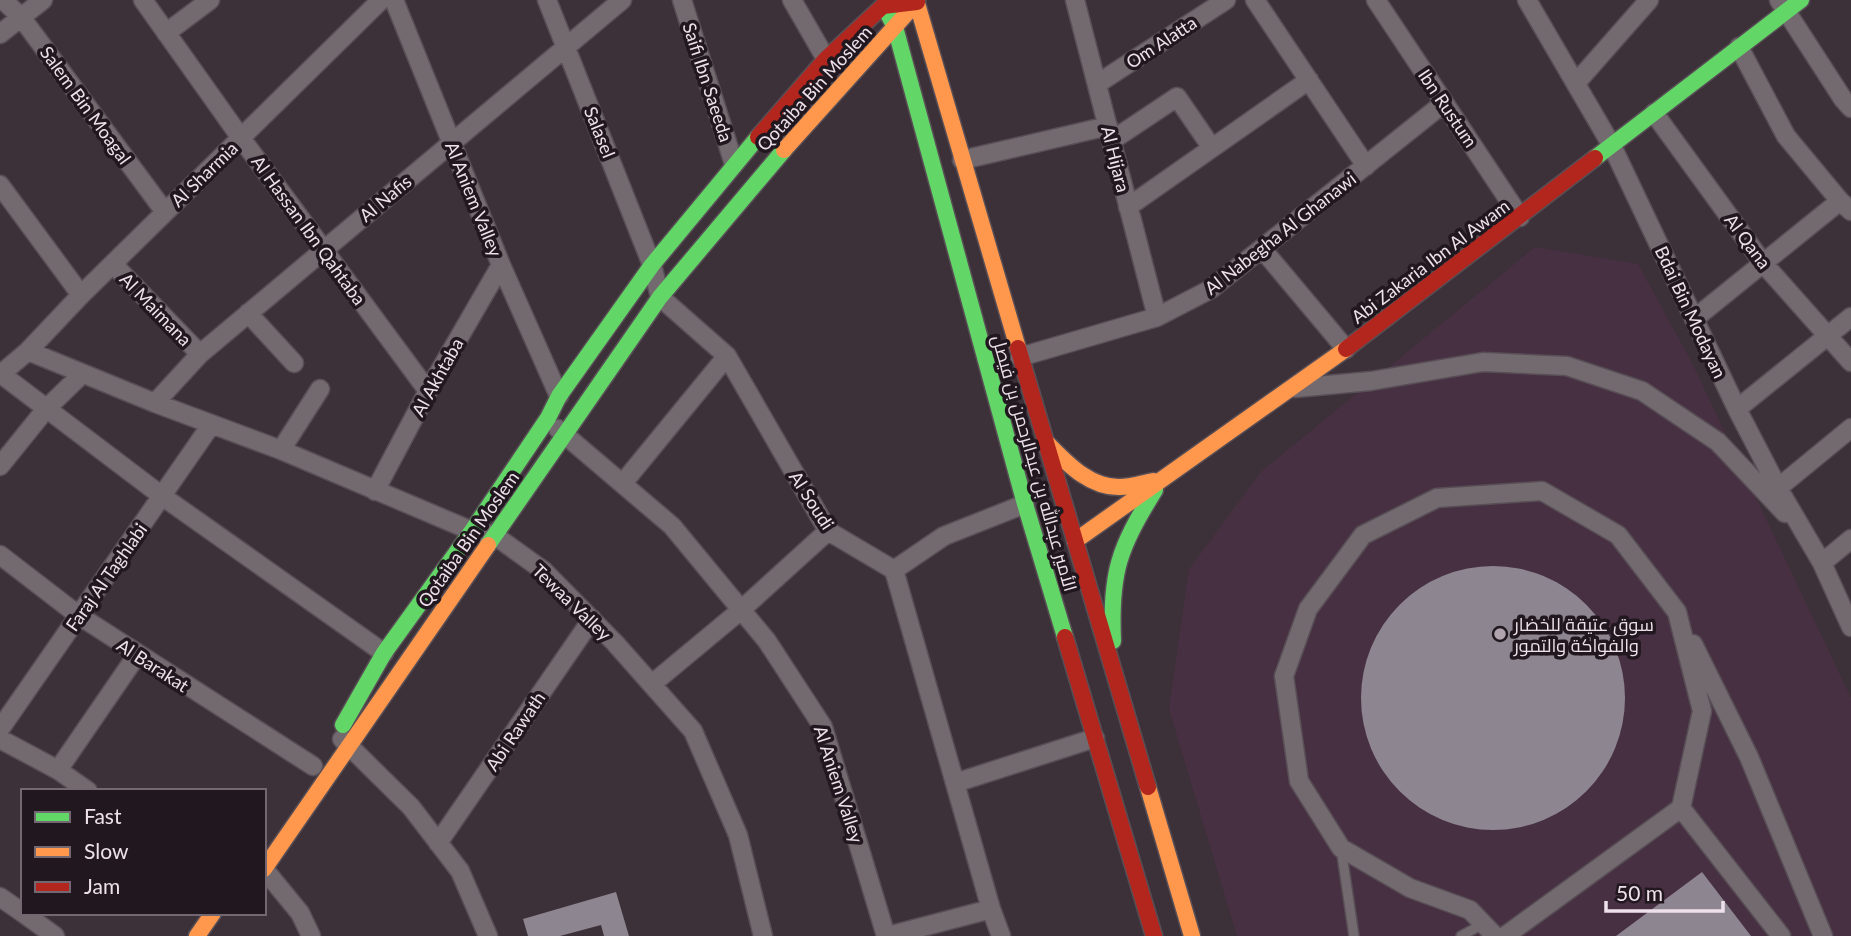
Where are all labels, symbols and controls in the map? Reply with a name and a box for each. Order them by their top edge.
street label: Om Alatta [1122,11,1200,73]
street label: Saifi Ibn Saeeda [678,20,738,144]
street label: Qotaiba Bin Moslem [752,21,876,155]
street label: Salem Bin Moagal [36,42,136,168]
street label: Ibn Rustum [1414,65,1482,151]
street label: Salasel [580,103,620,161]
street label: Al Hijara [1097,124,1135,194]
street label: Al Sharmia [166,137,242,211]
street label: Al Aniem Valley [441,138,507,260]
street label: Al Hassan Ibn Qahtaba [247,151,371,309]
street label: Al Nabegha Al Ghanawi [1200,167,1360,299]
street label: Al Nafis [354,170,416,226]
street label: Abi Zakaria Ibn Al Awam [1347,194,1513,328]
street label: Al Qana [1720,209,1776,273]
street label: Bdai Bin Modayan [1651,242,1731,382]
street label: Al Maimana [116,268,196,350]
street label: الأمير عبدالله بن عبدالرحمن بن فيصل [987,332,1082,594]
street label: Al Akhtaba [407,334,467,420]
street label: Qotaiba Bin Moslem [413,467,523,611]
street label: Al Soudi [785,467,839,533]
street label: Faraj Al Taghlabi [61,519,151,635]
street label: Tewaa Valley [528,559,616,645]
place label: سوق عتيقة للخضار والفواكة والتمور [1513,613,1654,657]
marker: سوق عتيقة للخضار والفواكة والتمور [1492,626,1508,642]
street label: Al Barakat [113,634,194,697]
street label: Abi Rawath [481,687,549,775]
street label: Al Aniem Valley [810,723,869,846]
legend [21,789,266,915]
text: Fast [84,803,122,828]
text: Slow [84,838,129,863]
scale bar [1606,870,1723,914]
text: Jam [84,873,120,898]
text: 50 m [1616,880,1663,905]

